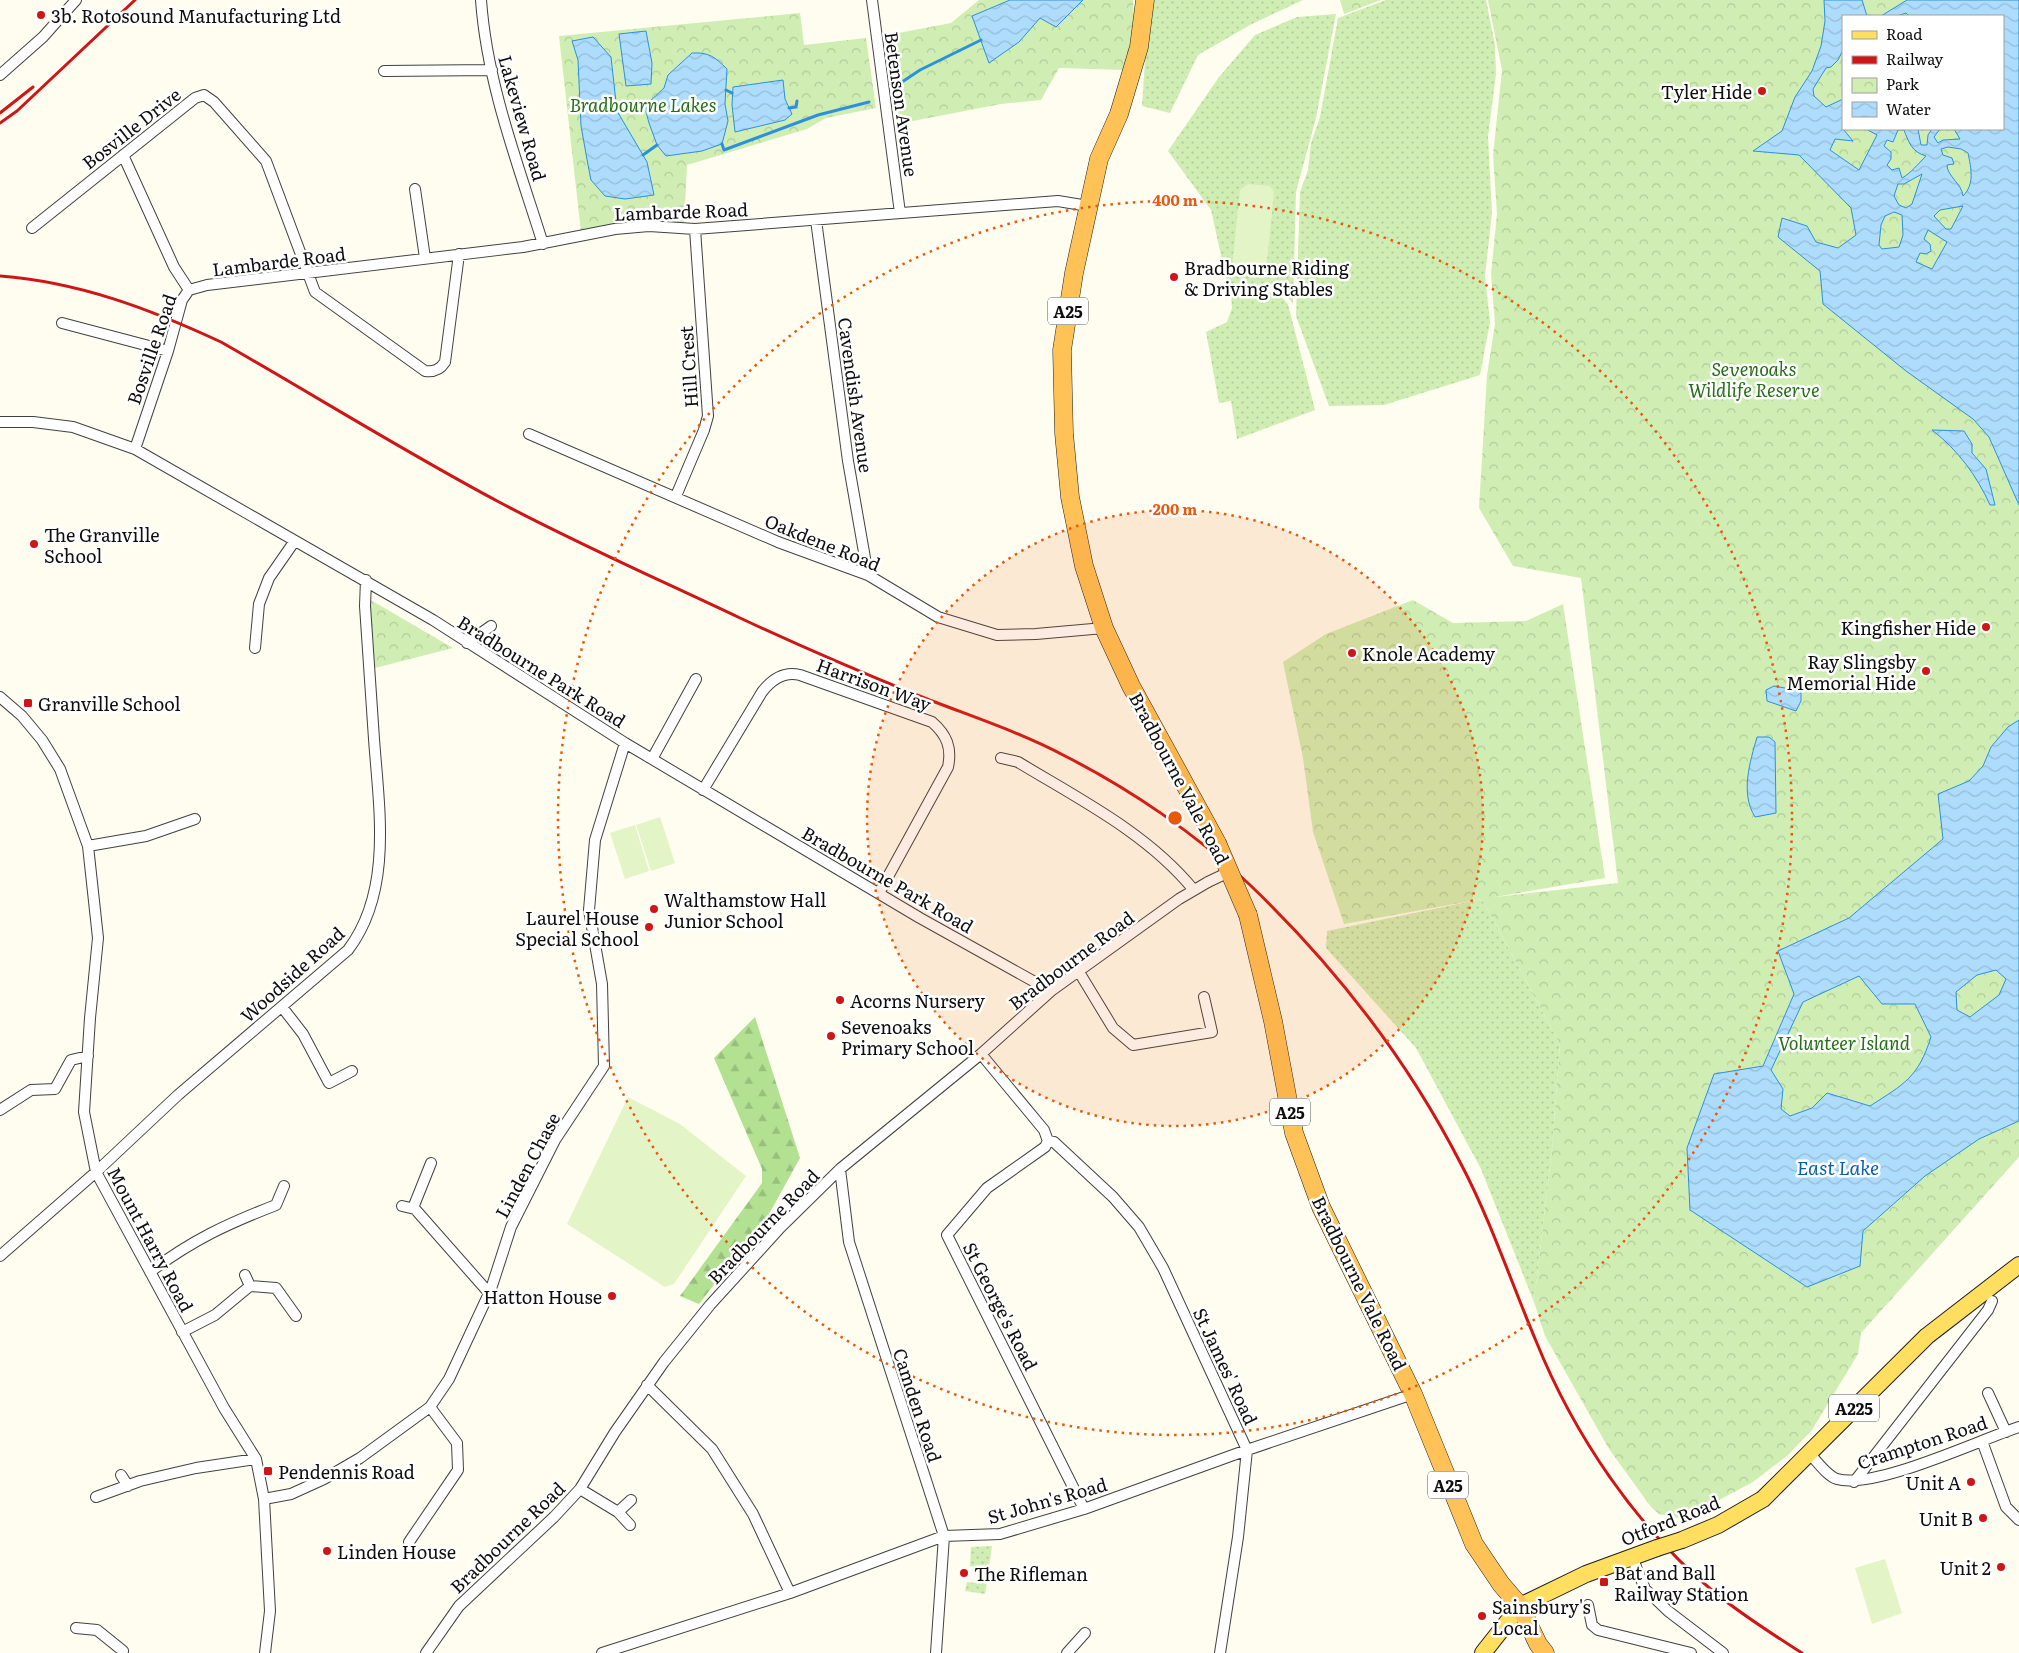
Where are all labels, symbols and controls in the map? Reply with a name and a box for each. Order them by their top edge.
place label: 3b. Rotosound Manufacturing Ltd [51,2,341,29]
marker: 3b. Rotosound Manufacturing Ltd [35,9,47,21]
legend [1842,15,2004,130]
text: Road [1886,22,1922,45]
street label: Betenson Avenue [878,30,926,178]
text: Railway [1886,47,1944,70]
street label: Lakeview Road [492,52,554,184]
text: Park [1886,72,1920,95]
place label: Tyler Hide [1661,78,1752,105]
street label: Bosville Drive [76,81,186,175]
marker: Tyler Hide [1756,85,1768,97]
park label: Bradbourne Lakes [570,91,716,118]
text: Water [1886,97,1931,120]
text: 400 m [1152,188,1198,211]
street label: Lambarde Road [613,195,749,227]
street label: Lambarde Road [211,239,347,283]
place label: Bradbourne Riding & Driving Stables [1184,254,1350,302]
marker: Bradbourne Riding & Driving Stables [1168,271,1180,283]
street label: Bosville Road [119,290,183,408]
road number: A25 [1048,298,1088,324]
street label: Cavendish Avenue [832,316,880,474]
street label: Hill Crest [672,324,704,409]
park label: Sevenoaks Wildlife Reserve [1688,355,1820,403]
text: 200 m [1153,497,1197,520]
street label: Oakdene Road [761,507,885,577]
place label: The Granville School [44,521,160,569]
marker: The Granville School [28,538,40,550]
street label: Bradbourne Park Road [453,608,631,734]
place label: Kingfisher Hide [1840,614,1976,641]
marker: Kingfisher Hide [1980,621,1992,633]
place label: Knole Academy [1362,640,1496,667]
marker: Knole Academy [1346,647,1358,659]
place label: Ray Slingsby Memorial Hide [1786,648,1917,696]
street label: Harrison Way [813,651,936,717]
marker: Ray Slingsby Memorial Hide [1920,665,1932,677]
street label: Bradbourne Vale Road [1123,687,1237,869]
place label: Granville School [38,690,181,717]
marker: Granville School [22,697,34,709]
centre of rings [1166,809,1184,827]
street label: Bradbourne Park Road [797,819,979,939]
place label: Walthamstow Hall Junior School [664,886,826,934]
marker: Walthamstow Hall Junior School [648,903,660,915]
place label: Laurel House Special School [515,904,639,952]
street label: Bradbourne Road [1003,904,1139,1016]
street label: Woodside Road [234,920,350,1028]
marker: Laurel House Special School [643,921,655,933]
place label: Acorns Nursery [850,987,985,1014]
marker: Acorns Nursery [834,994,846,1006]
place label: Sevenoaks Primary School [841,1013,974,1061]
park label: Volunteer Island [1778,1029,1911,1056]
marker: Sevenoaks Primary School [825,1030,837,1042]
road number: A25 [1270,1098,1310,1126]
street label: Linden Chase [488,1107,566,1223]
water label: East Lake [1797,1153,1879,1181]
street label: Mount Harry Road [101,1162,201,1316]
street label: Bradbourne Road [701,1162,825,1290]
street label: Bradbourne Vale Road [1306,1191,1414,1375]
street label: St George's Road [957,1237,1045,1375]
place label: Hatton House [483,1283,602,1310]
marker: Hatton House [606,1290,618,1302]
street label: St James' Road [1187,1303,1265,1429]
street label: Camden Road [887,1344,949,1466]
road number: A225 [1829,1395,1879,1422]
street label: Crampton Road [1853,1408,1991,1476]
place label: Pendennis Road [278,1458,415,1485]
marker: Pendennis Road [262,1465,274,1477]
place label: Unit A [1905,1469,1961,1496]
street label: St John's Road [984,1470,1110,1530]
road number: A25 [1428,1472,1468,1498]
street label: Bradbourne Road [443,1475,571,1599]
marker: Unit A [1965,1476,1977,1488]
street label: Otford Road [1616,1488,1724,1552]
place label: Unit B [1919,1505,1973,1532]
marker: Unit B [1977,1512,1989,1524]
place label: Linden House [337,1538,456,1565]
marker: Linden House [321,1545,333,1557]
place label: Unit 2 [1939,1554,1991,1581]
place label: Bat and Ball Railway Station [1614,1559,1749,1607]
place label: The Rifleman [974,1560,1088,1587]
marker: Unit 2 [1995,1561,2007,1573]
marker: The Rifleman [958,1567,970,1579]
marker: Bat and Ball Railway Station [1598,1576,1610,1588]
place label: Sainsbury's Local [1492,1593,1591,1641]
marker: Sainsbury's Local [1476,1610,1488,1622]

